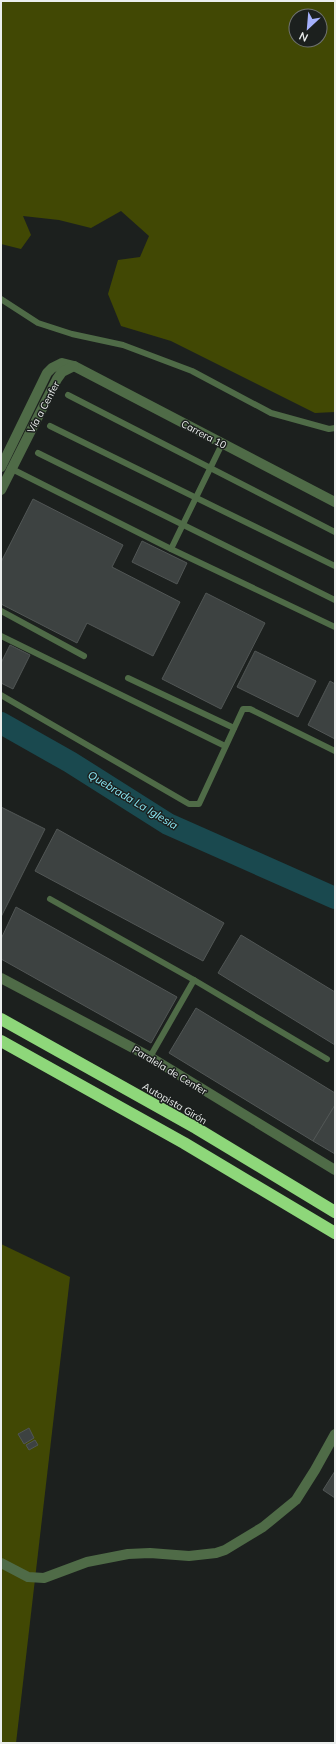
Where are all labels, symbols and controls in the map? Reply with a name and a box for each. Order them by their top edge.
north arrow [288,8,328,48]
text: N [297,29,310,45]
street label: Vía a Cenfer [24,379,63,435]
street label: Carrera 10 [179,417,229,452]
water label: Quebrada La Iglesia [86,768,181,833]
street label: Paralela de Cenfer [130,1043,210,1098]
street label: Autopista Girón [140,1080,210,1127]

